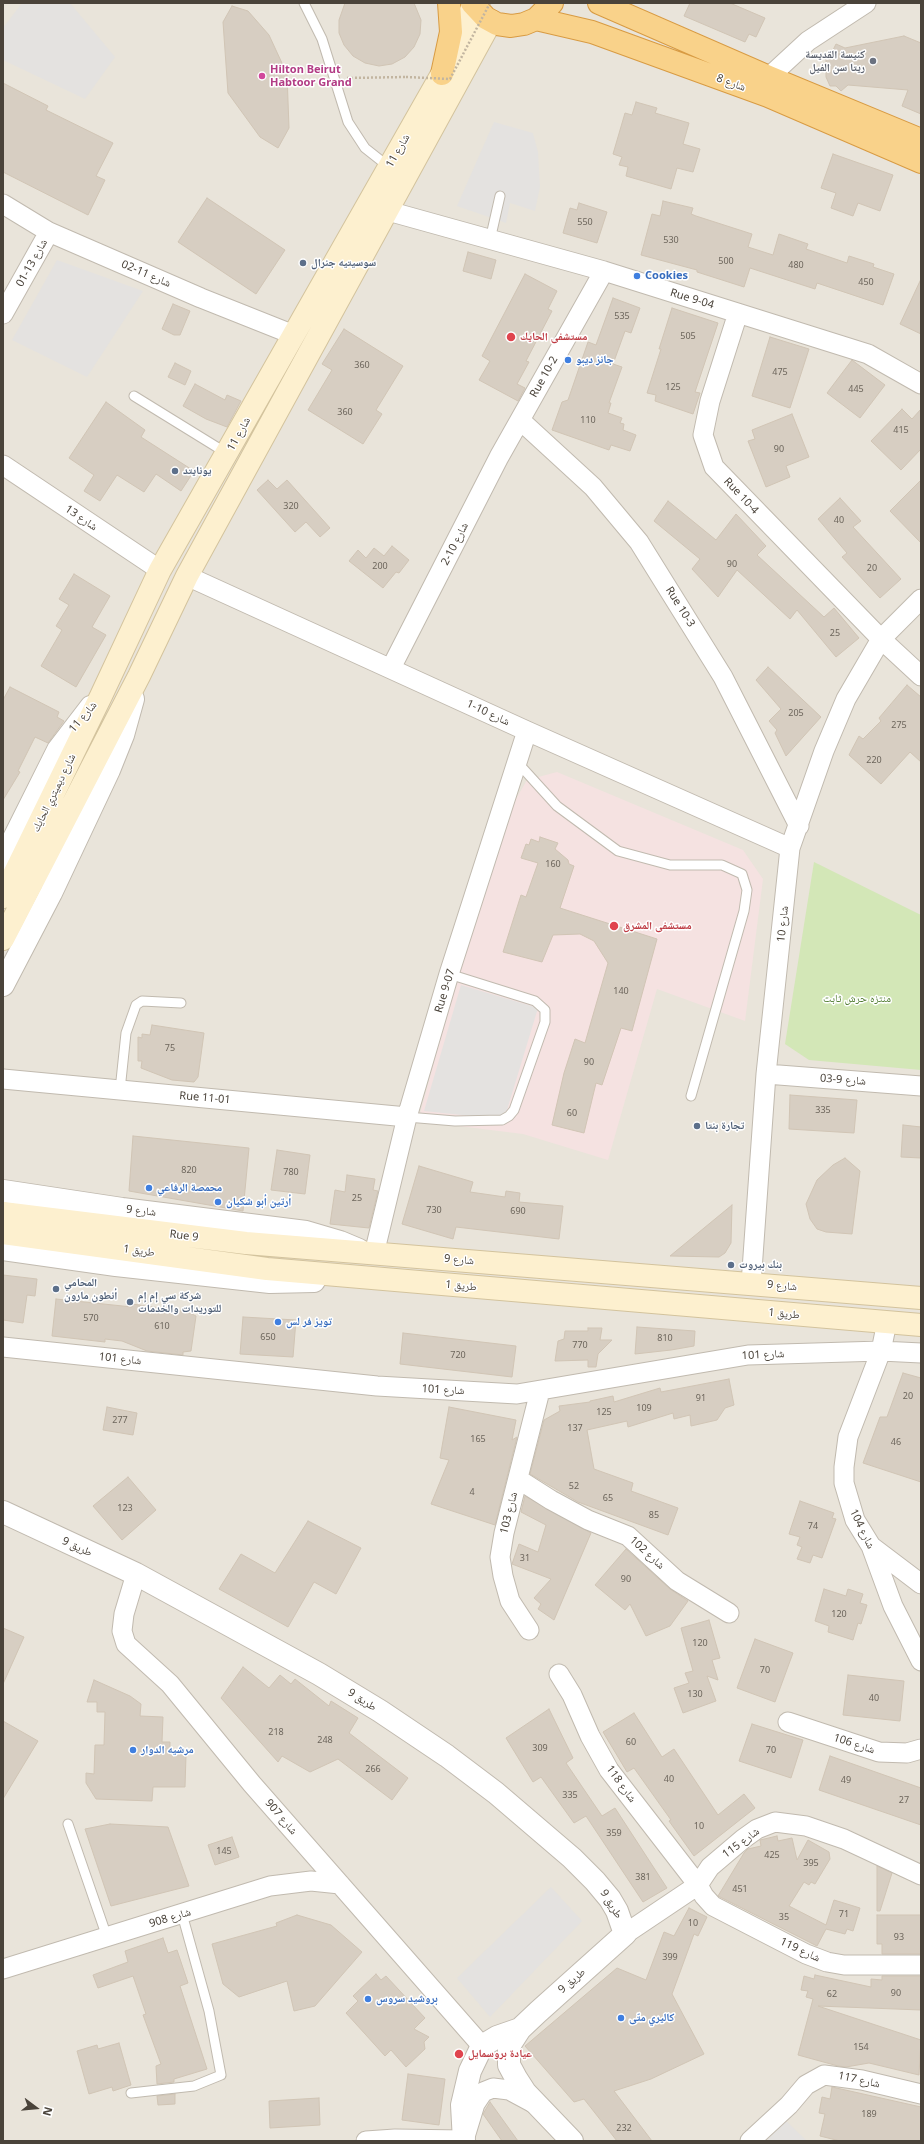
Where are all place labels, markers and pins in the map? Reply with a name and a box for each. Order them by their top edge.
place label: كنيسة القديسة ريتا سن الفيل [805,48,865,74]
marker: كنيسة القديسة ريتا سن الفيل [868,56,878,66]
place label: Hilton Beirut Habtoor Grand [270,63,352,89]
marker: Hilton Beirut Habtoor Grand [257,71,267,81]
place label: سوسيتيه جنرال [311,256,376,270]
marker: سوسيتيه جنرال [298,258,308,268]
place label: Cookies [645,269,688,283]
marker: Cookies [632,271,642,281]
place label: مستشفى الحايك [520,330,587,344]
marker: مستشفى الحايك [505,331,517,343]
place label: جانز ديبو [576,353,614,367]
marker: جانز ديبو [563,355,573,365]
place label: يونايتد [183,464,211,478]
marker: يونايتد [170,466,180,476]
place label: مستشفى المشرق [623,919,692,933]
marker: مستشفى المشرق [608,920,620,932]
place label: تجارة بنتا [705,1119,744,1133]
marker: تجارة بنتا [692,1121,702,1131]
place label: محمصة الرفاعي [157,1181,222,1195]
marker: محمصة الرفاعي [144,1183,154,1193]
place label: أرتين أبو شكيان [226,1195,291,1209]
marker: أرتين أبو شكيان [213,1197,223,1207]
place label: بنك بيروت [739,1258,782,1272]
marker: بنك بيروت [726,1260,736,1270]
place label: المحامي أنطون مارون [64,1276,117,1302]
marker: المحامي أنطون مارون [51,1284,61,1294]
place label: شركة سي إم إم للتوريدات والخدمات [138,1289,221,1315]
marker: شركة سي إم إم للتوريدات والخدمات [125,1297,135,1307]
place label: تويز فر لس [286,1315,332,1329]
marker: تويز فر لس [273,1317,283,1327]
place label: مرشيه الدوار [141,1743,194,1757]
marker: مرشيه الدوار [128,1745,138,1755]
place label: بروشيد سروس [376,1992,438,2006]
marker: بروشيد سروس [363,1994,373,2004]
place label: كاليري متّى [629,2011,674,2025]
marker: كاليري متّى [616,2013,626,2023]
place label: عيادة بروسمايل [468,2047,532,2061]
marker: عيادة بروسمايل [453,2048,465,2060]

